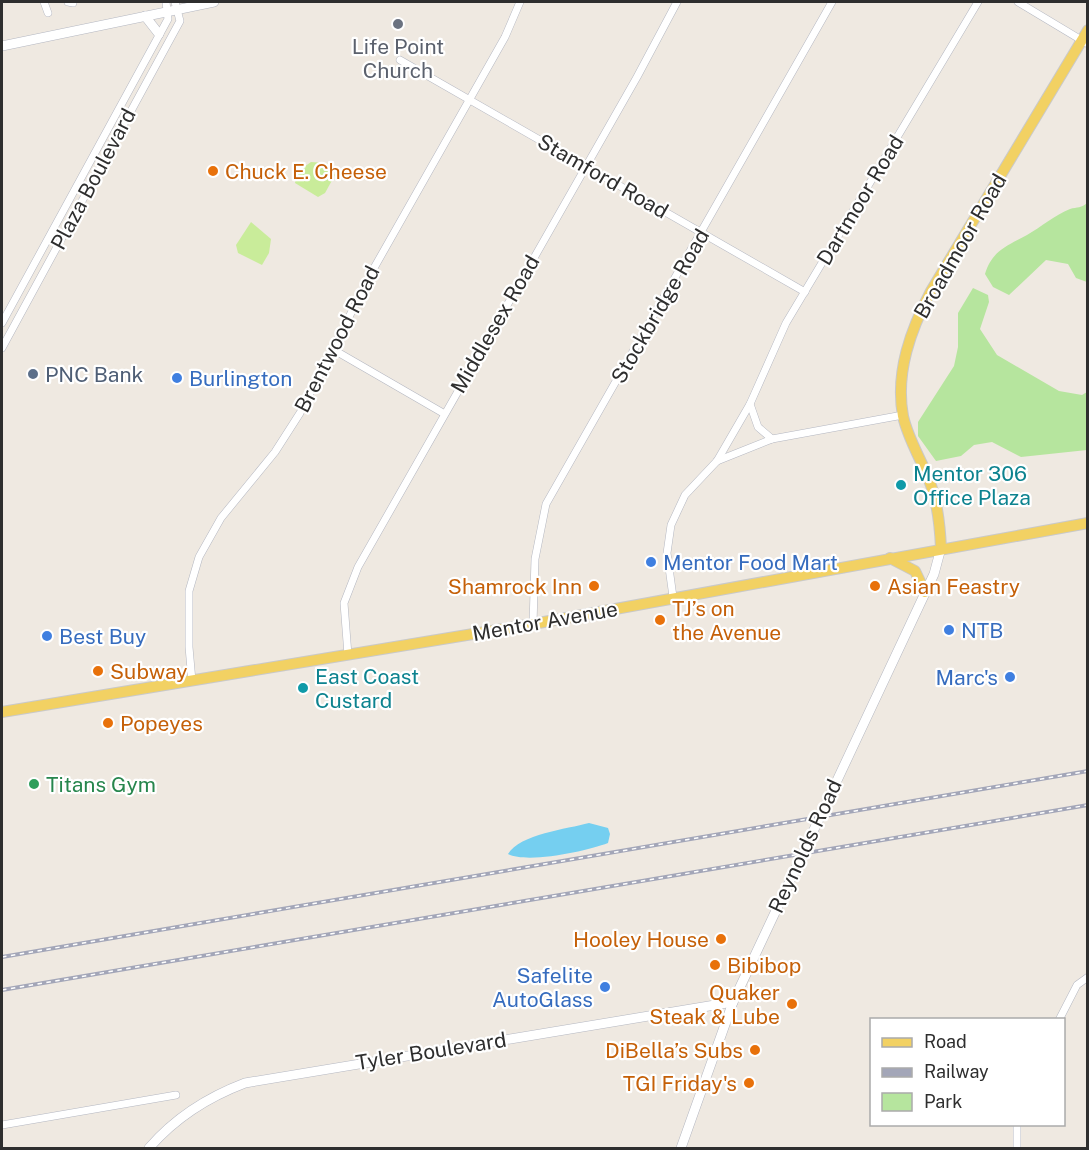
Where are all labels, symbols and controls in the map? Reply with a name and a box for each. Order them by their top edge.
marker: Life Point Church [391,17,405,31]
place label: Life Point Church [352,34,444,83]
street label: Plaza Boulevard [45,104,141,254]
street label: Stamford Road [533,129,673,223]
street label: Dartmoor Road [811,130,909,270]
place label: Chuck E. Cheese [225,159,387,184]
marker: Chuck E. Cheese [206,164,220,178]
street label: Broadmoor Road [908,169,1012,323]
street label: Stockbridge Road [606,224,714,388]
street label: Middlesex Road [445,251,545,397]
street label: Brentwood Road [289,262,385,416]
place label: PNC Bank [45,362,144,387]
place label: Burlington [189,366,292,391]
marker: PNC Bank [26,367,40,381]
marker: Burlington [170,371,184,385]
place label: Mentor 306 Office Plaza [913,461,1031,510]
marker: Mentor 306 Office Plaza [894,478,908,492]
place label: Mentor Food Mart [663,550,838,575]
marker: Mentor Food Mart [644,555,658,569]
place label: Shamrock Inn [448,574,582,599]
place label: Asian Feastry [887,574,1020,599]
marker: Shamrock Inn [587,579,601,593]
marker: Asian Feastry [868,579,882,593]
street label: Mentor Avenue [470,596,620,646]
place label: TJ’s on the Avenue [672,596,781,645]
marker: TJ’s on the Avenue [653,613,667,627]
place label: NTB [961,618,1003,643]
marker: NTB [942,623,956,637]
place label: Best Buy [59,624,146,649]
marker: Best Buy [40,629,54,643]
place label: Subway [110,659,187,684]
marker: Subway [91,664,105,678]
place label: East Coast Custard [315,664,419,713]
place label: Marc's [936,665,998,690]
marker: Marc's [1003,670,1017,684]
marker: East Coast Custard [296,681,310,695]
place label: Popeyes [120,711,203,736]
marker: Popeyes [101,716,115,730]
place label: Titans Gym [46,772,156,797]
street label: Reynolds Road [763,775,847,917]
marker: Titans Gym [27,777,41,791]
place label: Hooley House [573,927,709,952]
marker: Hooley House [714,932,728,946]
place label: Bibibop [727,953,801,978]
marker: Bibibop [708,958,722,972]
place label: Safelite AutoGlass [492,963,593,1012]
marker: Safelite AutoGlass [598,980,612,994]
place label: Quaker Steak & Lube [649,980,780,1029]
marker: Quaker Steak & Lube [785,997,799,1011]
legend [870,1018,1065,1126]
street label: Tyler Boulevard [354,1027,508,1075]
text: Road [924,1031,967,1052]
place label: DiBella’s Subs [605,1038,743,1063]
marker: DiBella’s Subs [748,1043,762,1057]
text: Railway [924,1061,989,1082]
place label: TGI Friday's [623,1071,737,1096]
marker: TGI Friday's [742,1076,756,1090]
text: Park [924,1091,962,1112]

